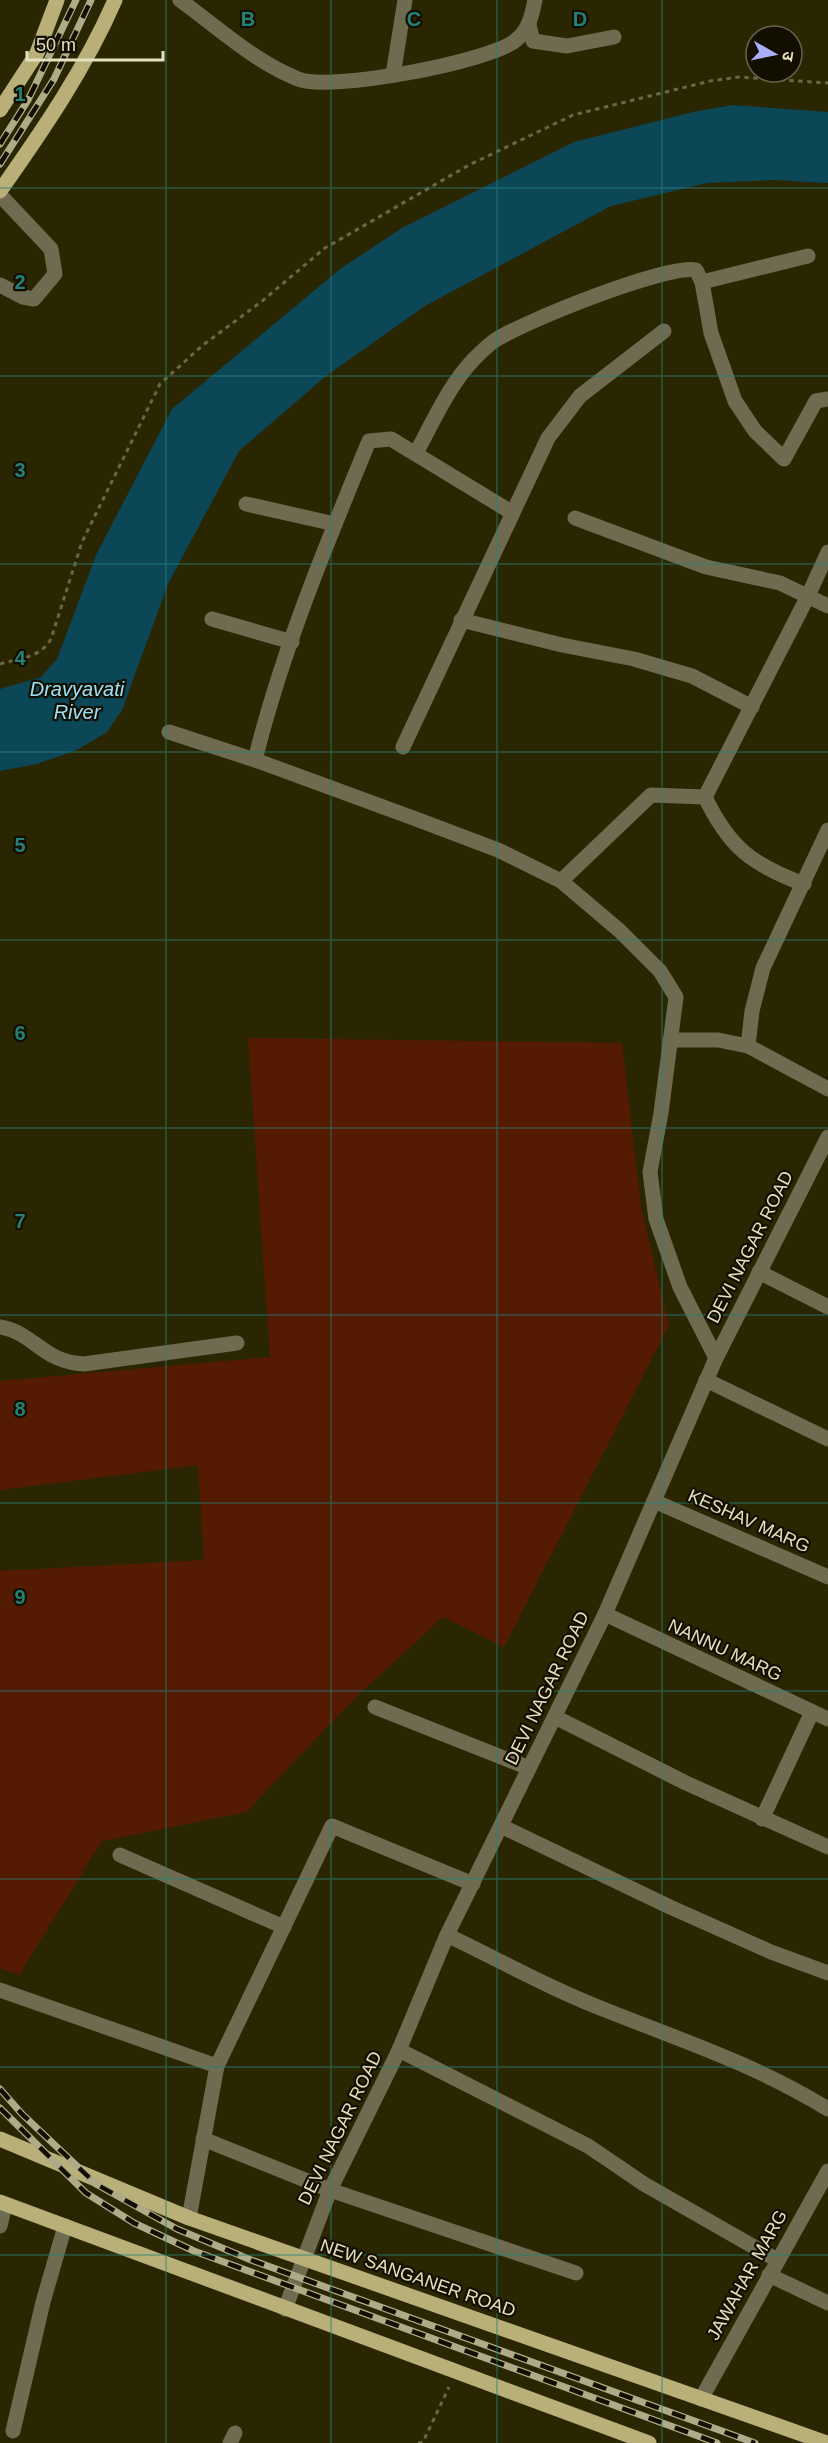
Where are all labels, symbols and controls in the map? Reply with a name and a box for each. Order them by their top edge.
text: B [241,8,255,30]
text: C [407,8,421,30]
text: D [573,8,587,30]
scale bar [27,24,164,62]
north arrow [744,24,804,84]
text: 50 m [36,35,76,55]
text: उ [779,50,797,63]
text: 1 [14,83,26,105]
text: 2 [14,271,26,293]
text: 3 [14,459,26,481]
text: 4 [14,647,26,669]
water label: Dravyavati River [30,678,125,723]
text: 5 [14,834,26,856]
text: 6 [14,1022,26,1044]
street label: DEVI NAGAR ROAD [703,1168,797,1326]
text: 7 [14,1210,26,1232]
text: 8 [14,1398,26,1420]
street label: KESHAV MARG [685,1485,813,1557]
text: 9 [14,1586,26,1608]
street label: DEVI NAGAR ROAD [501,1608,593,1768]
street label: NANNU MARG [665,1615,785,1685]
street label: DEVI NAGAR ROAD [294,2048,386,2208]
street label: JAWAHAR MARG [703,2206,791,2344]
street label: NEW SANGANER ROAD [318,2235,518,2321]

